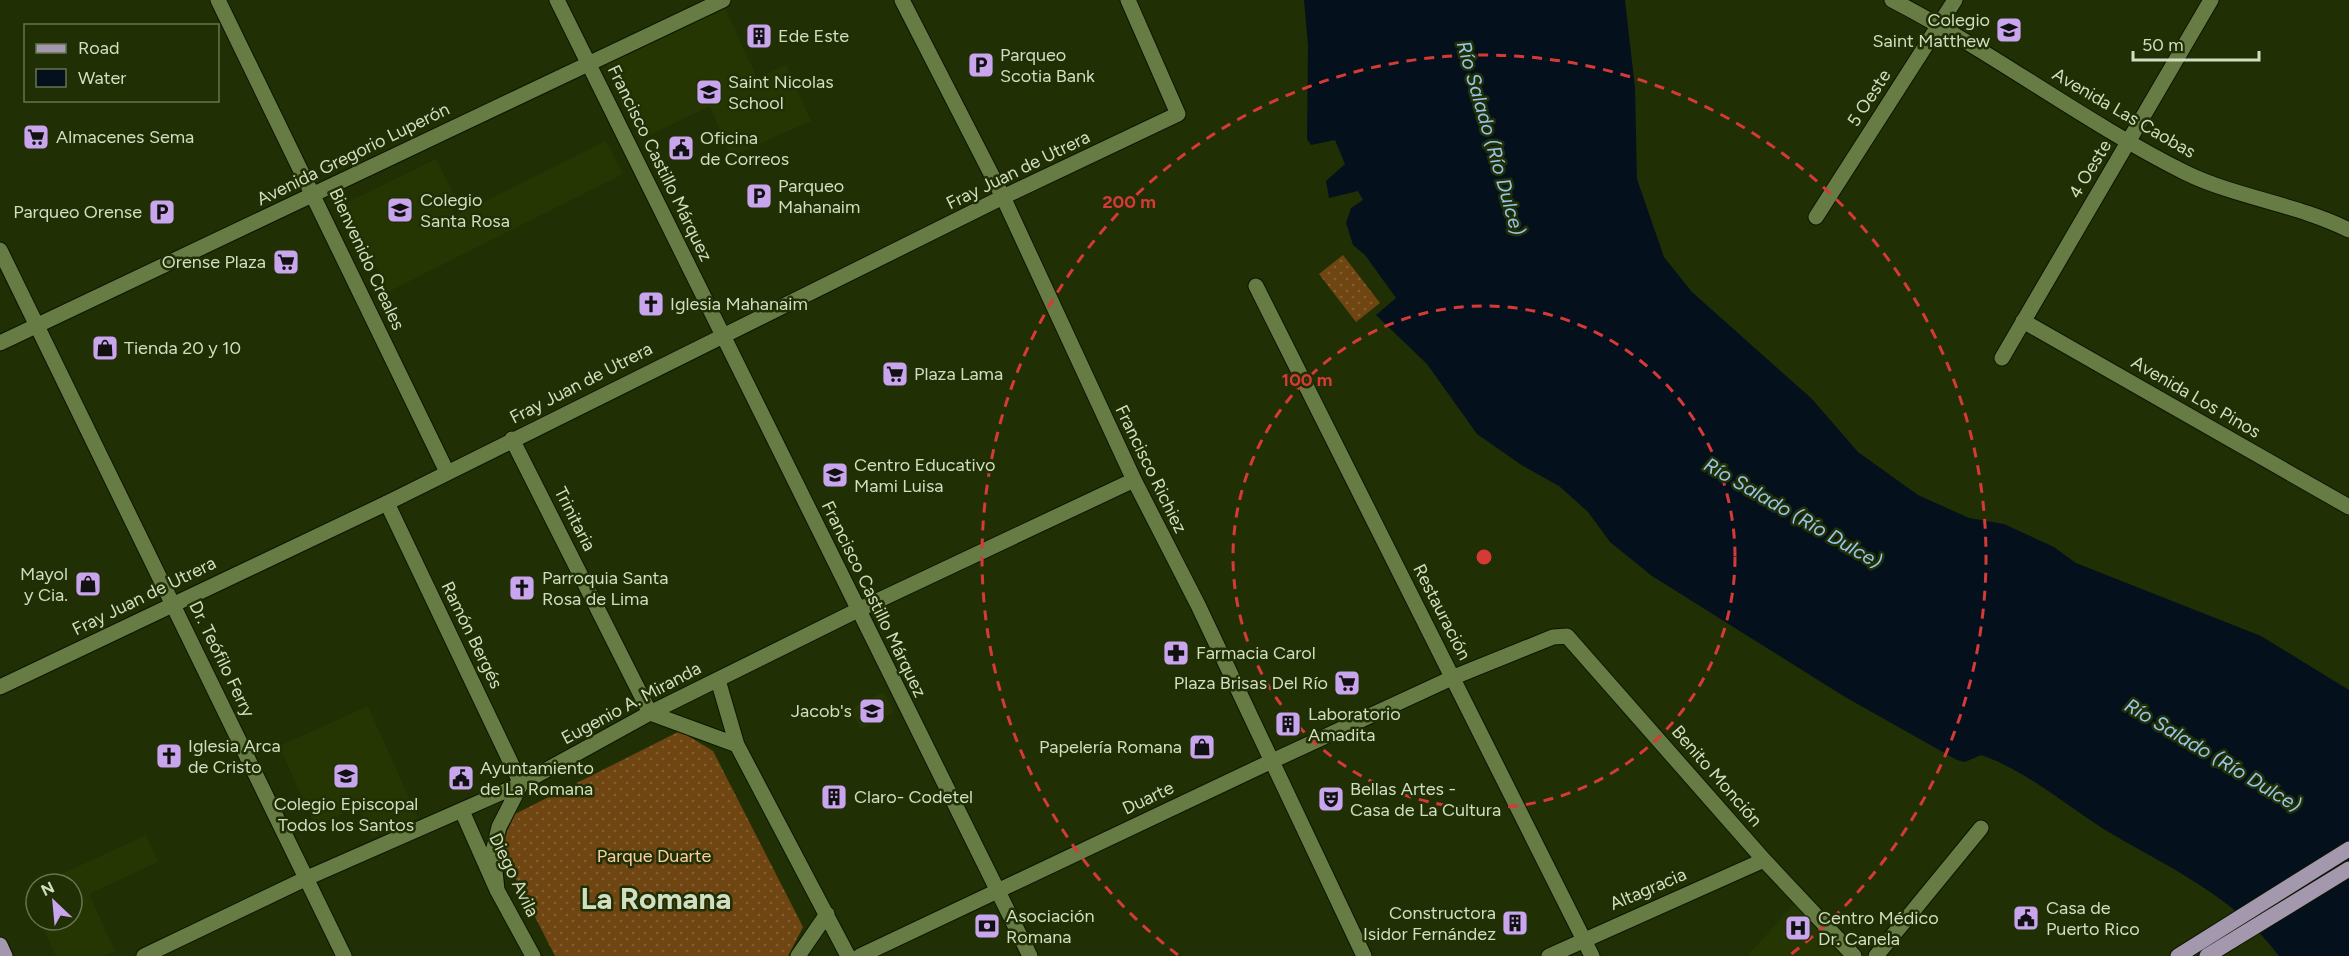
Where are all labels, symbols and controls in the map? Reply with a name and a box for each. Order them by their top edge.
place label: Colegio Saint Matthew [1873,9,1990,52]
school or university icon: Colegio Saint Matthew [1994,15,2024,45]
building icon: Ede Este [744,21,774,51]
legend [24,24,219,102]
scale bar [2133,24,2259,62]
place label: Ede Este [778,25,849,47]
text: 50 m [2142,34,2184,56]
text: Road [78,37,119,59]
water label: Río Salado (Río Dulce) [1452,38,1530,238]
place label: Parqueo Scotia Bank [1000,44,1095,87]
parking icon: Parqueo Scotia Bank [966,50,996,80]
street label: Francisco Castillo Márquez [603,61,717,265]
street label: Avenida Las Caobas [2049,63,2199,163]
street label: 5 Oeste [1842,65,1896,131]
text: Water [78,67,126,89]
place label: Saint Nicolas School [728,71,834,114]
school or university icon: Saint Nicolas School [694,77,724,107]
street label: Avenida Gregorio Luperón [253,98,453,210]
supermarket icon: Almacenes Sema [21,122,51,152]
place label: Almacenes Sema [56,126,194,148]
street label: Fray Juan de Utrera [943,126,1093,214]
place label: Oficina de Correos [700,127,789,170]
public building icon: Oficina de Correos [666,133,696,163]
street label: 4 Oeste [2064,136,2116,202]
place label: Parqueo Mahanaim [778,175,860,218]
parking icon: Parqueo Mahanaim [744,181,774,211]
street label: Bienvenido Creales [325,185,409,333]
place label: Colegio Santa Rosa [420,189,510,232]
text: 200 m [1102,191,1156,213]
school or university icon: Colegio Santa Rosa [385,195,415,225]
parking icon: Parqueo Orense [147,197,177,227]
place label: Parqueo Orense [13,201,142,223]
supermarket icon: Orense Plaza [271,247,301,277]
place label: Orense Plaza [162,251,266,273]
church icon: Iglesia Mahanaim [636,289,666,319]
place label: Iglesia Mahanaim [670,293,808,315]
shop icon: Tienda 20 y 10 [90,333,120,363]
place label: Tienda 20 y 10 [124,337,241,359]
street label: Fray Juan de Utrera [506,338,656,428]
street label: Avenida Los Pinos [2128,351,2264,443]
supermarket icon: Plaza Lama [880,359,910,389]
place label: Plaza Lama [914,363,1003,385]
text: 100 m [1282,369,1332,391]
street label: Francisco Richiez [1110,401,1192,537]
water label: Río Salado (Río Dulce) [1700,452,1886,574]
place label: Centro Educativo Mami Luisa [854,454,995,497]
school or university icon: Centro Educativo Mami Luisa [820,460,850,490]
street label: Trinitaria [550,483,600,555]
street label: Francisco Castillo Márquez [817,497,931,701]
centre of rings [1474,547,1494,567]
street label: Fray Juan de Utrera [69,552,219,640]
street label: Restauración [1408,560,1476,664]
place label: Mayol y Cia. [20,563,68,606]
place label: Parroquia Santa Rosa de Lima [542,567,669,610]
shop icon: Mayol y Cia. [73,569,103,599]
church icon: Parroquia Santa Rosa de Lima [507,573,537,603]
street label: Ramón Bergés [437,578,507,692]
street label: Dr. Teófilo Ferry [184,597,260,721]
pharmacy icon: Farmacia Carol [1161,638,1191,668]
place label: Farmacia Carol [1196,642,1316,664]
street label: Eugenio A. Miranda [557,657,705,749]
supermarket icon: Plaza Brisas Del Río [1332,668,1362,698]
place label: Plaza Brisas Del Río [1174,672,1328,694]
water label: Río Salado (Río Dulce) [2121,693,2305,817]
school or university icon: Jacob's [857,696,887,726]
place label: Jacob's [791,700,852,722]
place label: Laboratorio Amadita [1308,703,1401,746]
building icon: Laboratorio Amadita [1273,709,1303,739]
street label: Benito Monción [1667,721,1767,831]
shop icon: Papelería Romana [1187,732,1217,762]
place label: Iglesia Arca de Cristo [188,735,281,778]
place label: Papelería Romana [1039,736,1182,758]
church icon: Iglesia Arca de Cristo [154,741,184,771]
place label: Ayuntamiento de La Romana [480,757,594,800]
school or university icon: Colegio Episcopal Todos los Santos [331,761,361,791]
public building icon: Ayuntamiento de La Romana [446,763,476,793]
street label: Duarte [1119,776,1177,819]
place label: Bellas Artes - Casa de La Cultura [1350,778,1501,821]
building icon: Claro- Codetel [819,782,849,812]
theatre icon: Bellas Artes - Casa de La Cultura [1316,784,1346,814]
place label: Claro- Codetel [854,786,973,808]
place label: Colegio Episcopal Todos los Santos [274,793,418,836]
street label: Diego Avila [484,830,544,920]
park label: Parque Duarte [597,845,711,867]
street label: Altagracia [1606,863,1690,915]
north arrow [24,872,84,932]
text: N [38,878,57,900]
district label: La Romana [580,880,732,917]
place label: Casa de Puerto Rico [2046,897,2140,940]
place label: Constructora Isidor Fernández [1363,902,1496,945]
public building icon: Casa de Puerto Rico [2011,903,2041,933]
place label: Asociación Romana [1006,905,1095,948]
place label: Centro Médico Dr. Canela [1818,907,1939,950]
building icon: Constructora Isidor Fernández [1500,908,1530,938]
bank icon: Asociación Romana [972,911,1002,941]
hospital icon: Centro Médico Dr. Canela [1783,913,1813,943]

